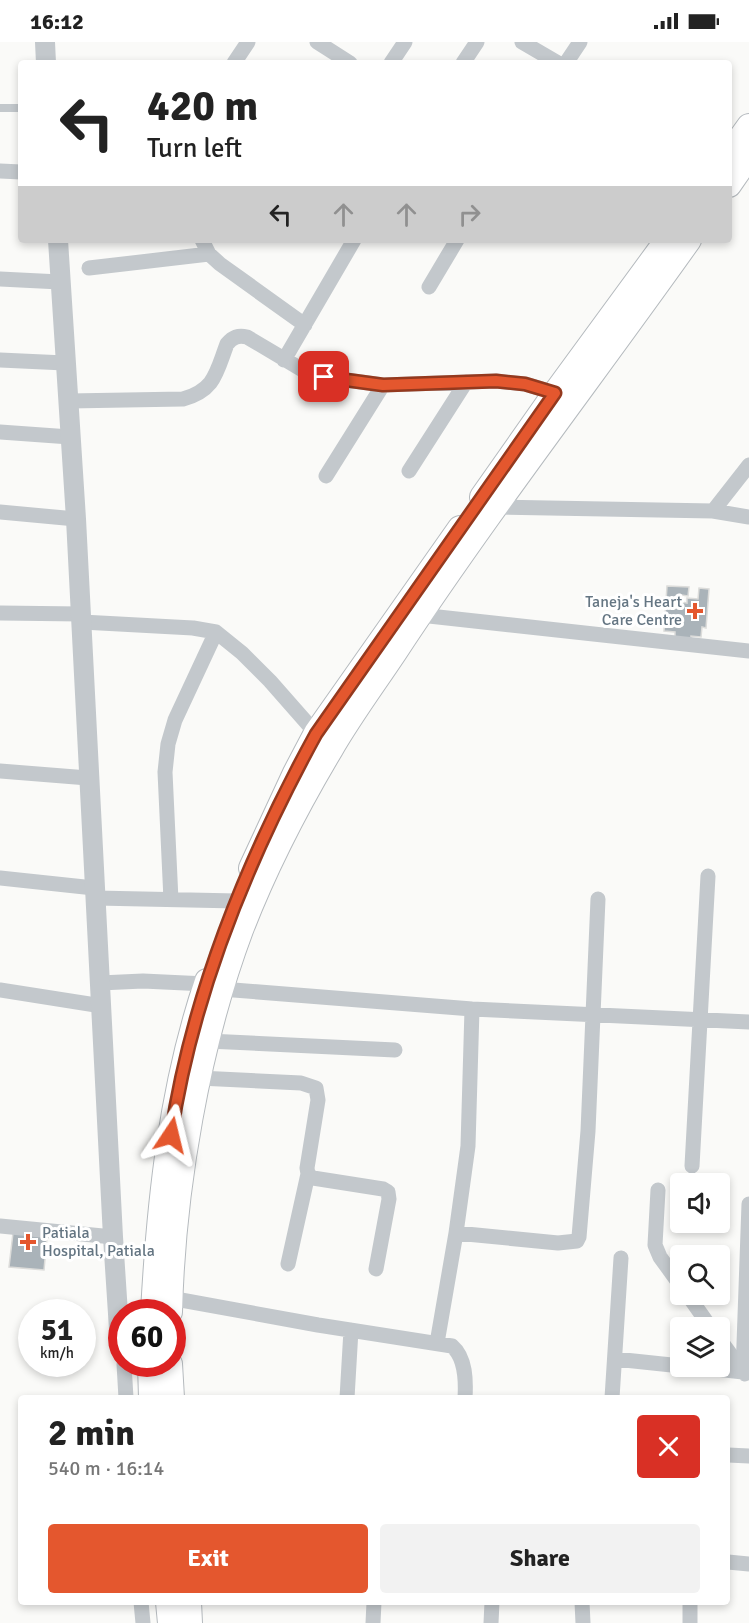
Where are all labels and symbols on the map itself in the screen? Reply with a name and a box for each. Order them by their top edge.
pin [298,351,349,402]
place label: Taneja's Heart Care Centre [585,592,682,630]
marker: Taneja's Heart Care Centre [686,602,704,620]
position arrow [139,1103,203,1167]
place label: Patiala Hospital, Patiala [42,1223,155,1261]
marker: Patiala Hospital, Patiala [19,1233,37,1251]
speed limit sign: 60 [108,1299,186,1377]

